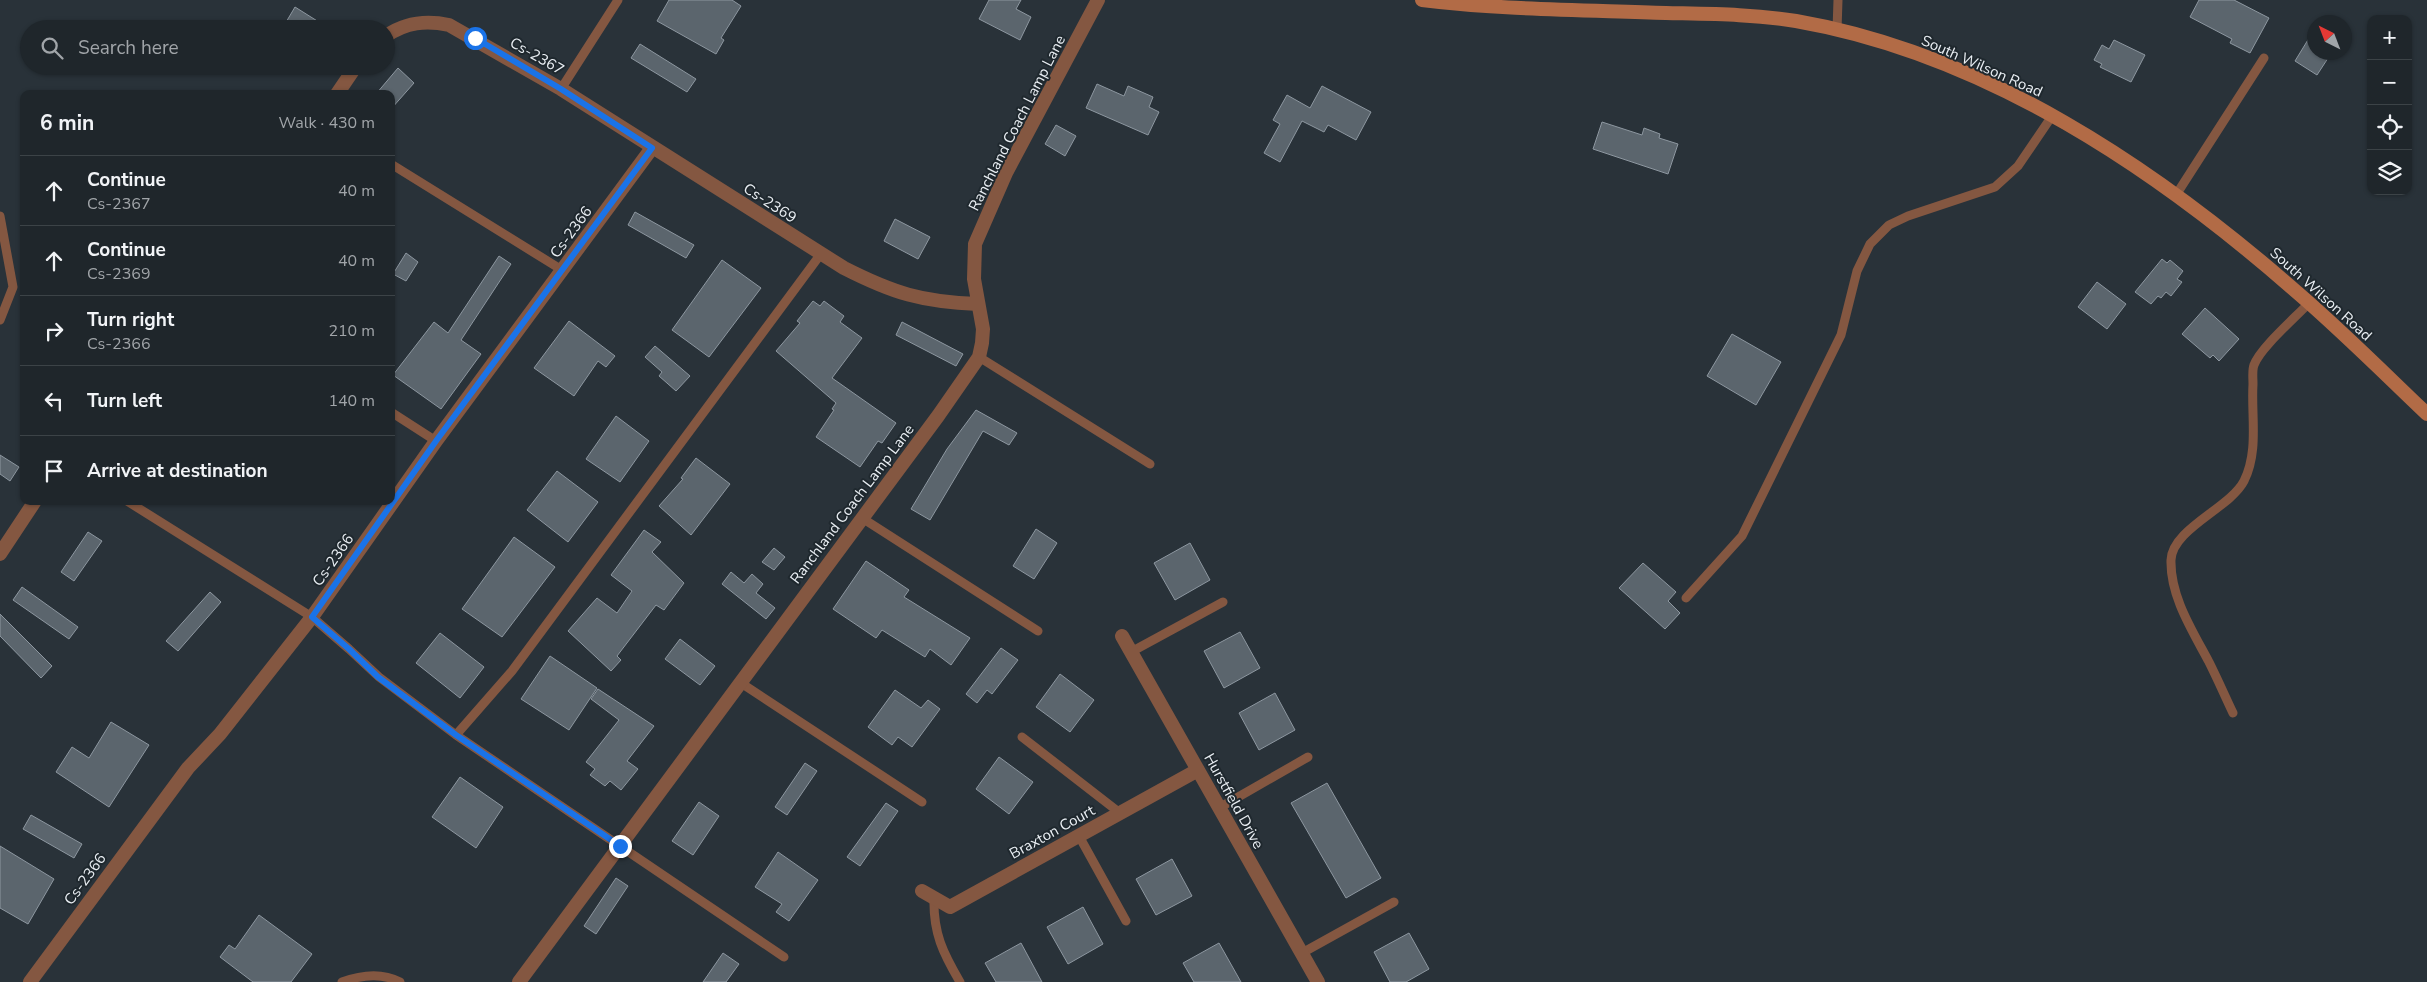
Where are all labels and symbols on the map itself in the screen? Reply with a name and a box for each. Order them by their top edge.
north arrow [2307,15,2352,60]
route start [464,27,487,50]
street label: South Wilson Road [1918,30,2046,102]
street label: Cs-2367 [506,32,568,80]
street label: Ranchland Coach Lamp Lane [964,32,1070,214]
street label: Cs-2369 [740,178,800,228]
street label: Cs-2366 [545,202,597,262]
street label: South Wilson Road [2266,243,2376,345]
street label: Ranchland Coach Lamp Lane [785,420,919,588]
street label: Cs-2366 [308,530,358,590]
street label: Hurstfield Drive [1199,750,1269,852]
street label: Braxton Court [1006,800,1099,864]
route end [609,835,632,858]
street label: Cs-2366 [59,849,111,909]

